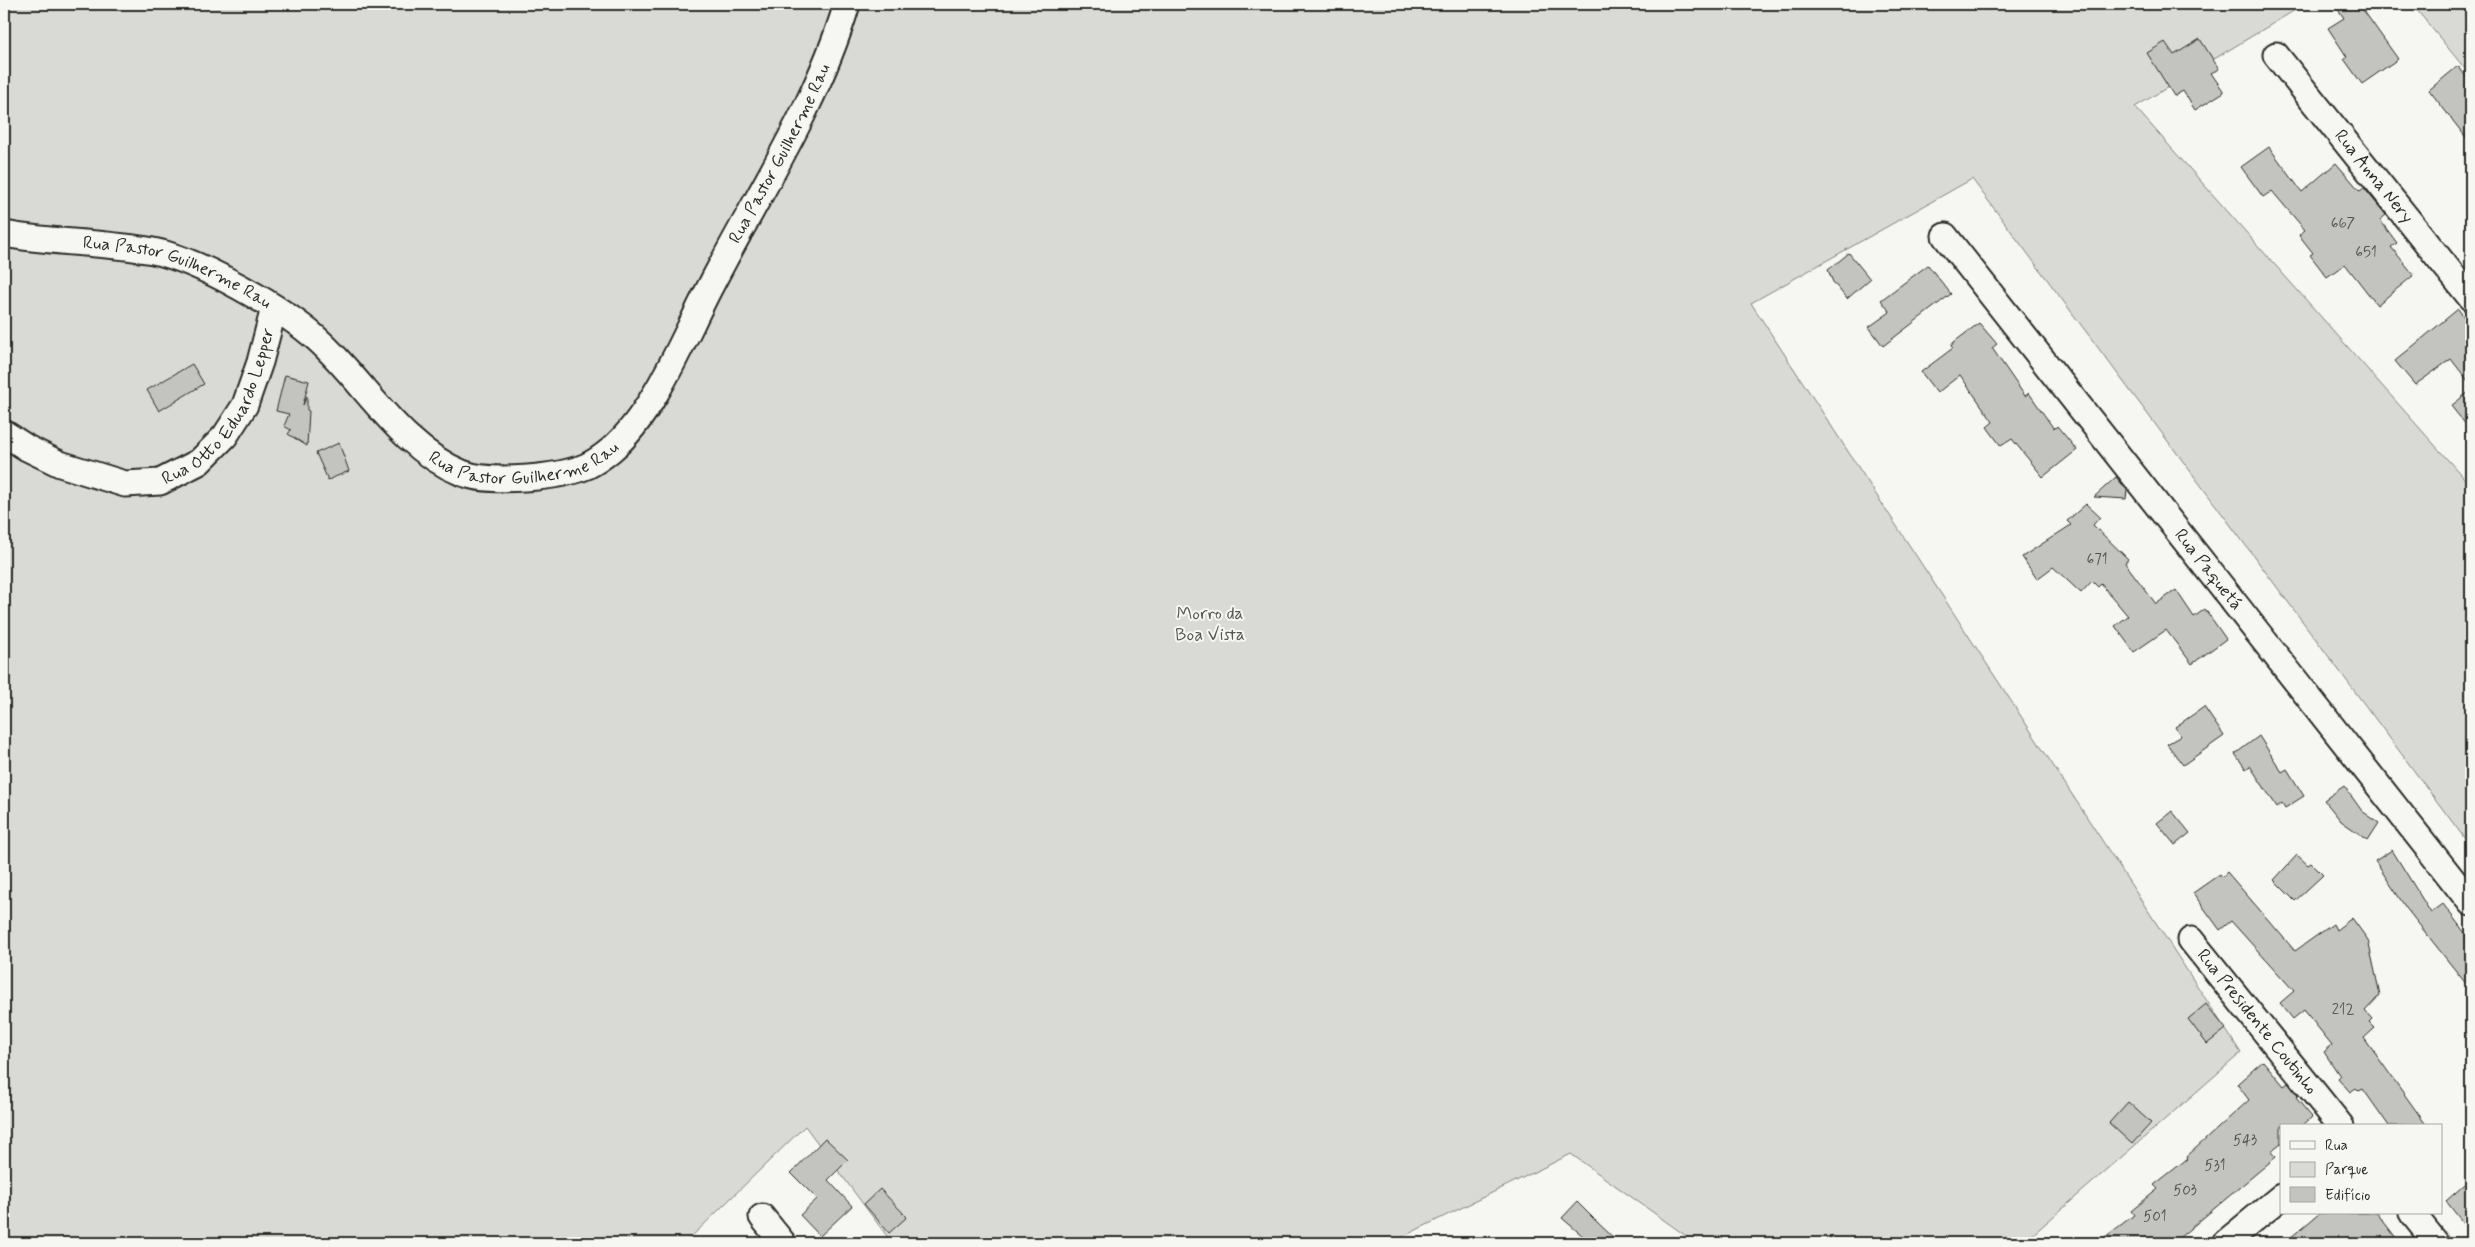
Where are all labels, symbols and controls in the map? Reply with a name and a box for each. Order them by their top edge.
street label: Rua Pastor Guilherme Rau [723,60,836,248]
street label: Rua Anna Nery [2329,125,2419,229]
house number: 667 [2331,214,2355,234]
street label: Rua Pastor Guilherme Rau [82,231,276,315]
house number: 651 [2355,243,2377,263]
street label: Rua Otto Eduardo Lepper [158,325,280,491]
street label: Rua Pastor Guilherme Rau [424,436,624,491]
street label: Rua Paquetá [2169,524,2248,615]
house number: 671 [2086,550,2108,570]
park label: Morro da Boa Vista [1175,602,1245,647]
street label: Rua Presidente Coutinho [2191,944,2323,1100]
house number: 212 [2332,1000,2354,1020]
legend [2280,1124,2442,1214]
house number: 543 [2233,1131,2257,1151]
text: Rua [2325,1136,2348,1156]
house number: 531 [2204,1156,2226,1176]
text: Parque [2325,1160,2368,1180]
house number: 503 [2173,1181,2197,1201]
text: Edifício [2325,1186,2370,1206]
house number: 501 [2143,1207,2167,1227]

